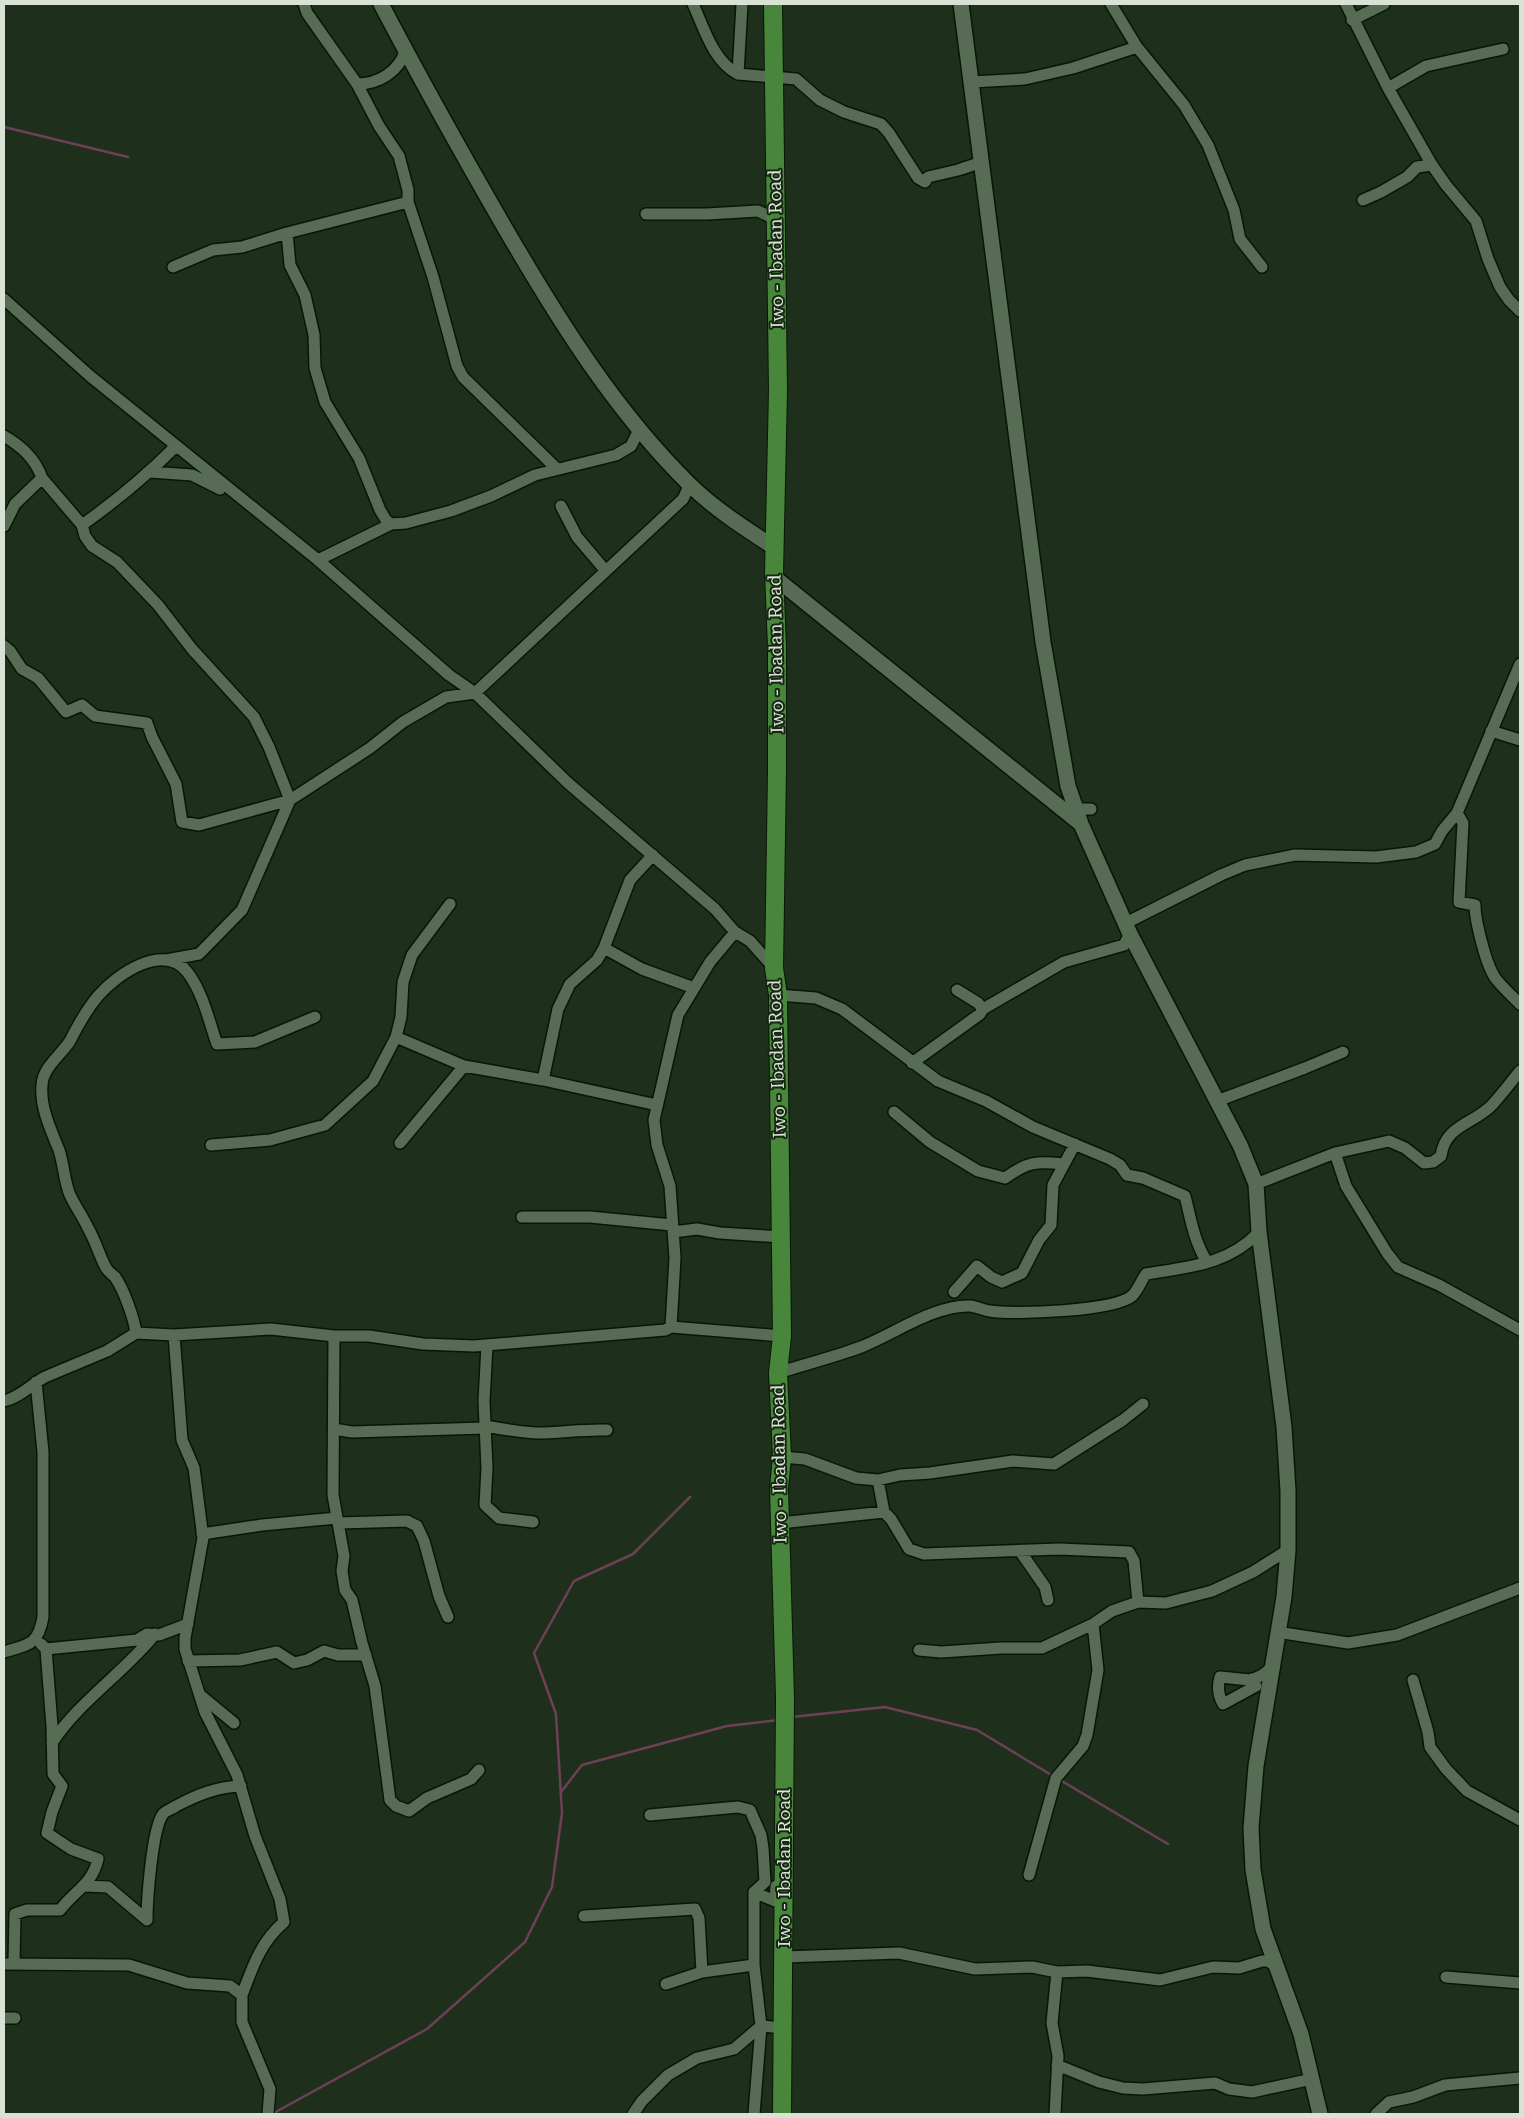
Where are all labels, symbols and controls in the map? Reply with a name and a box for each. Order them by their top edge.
street label: Iwo - Ibadan Road [764,169,787,329]
street label: Iwo - Ibadan Road [764,574,787,734]
street label: Iwo - Ibadan Road [763,979,790,1139]
street label: Iwo - Ibadan Road [767,1384,790,1544]
street label: Iwo - Ibadan Road [773,1788,794,1947]

